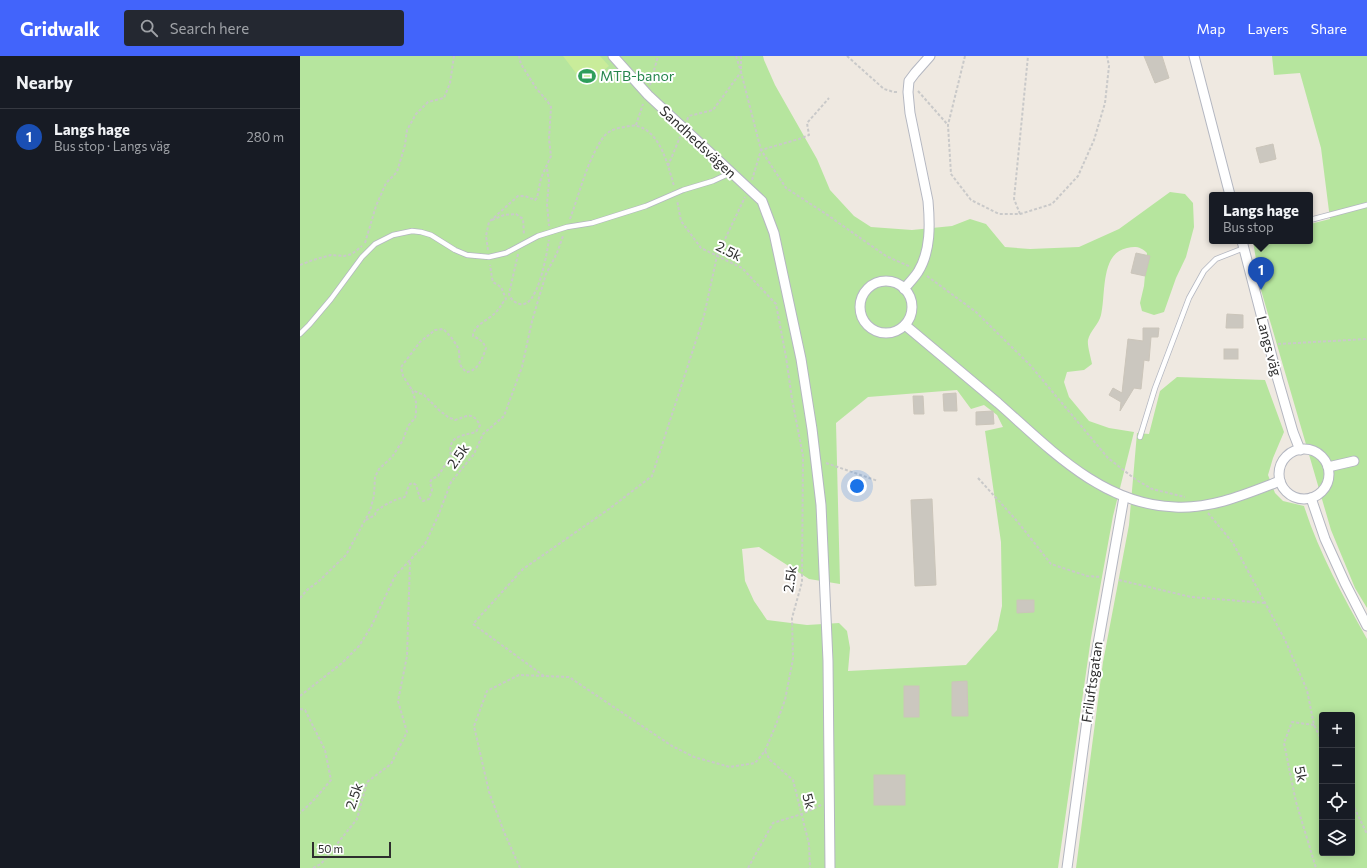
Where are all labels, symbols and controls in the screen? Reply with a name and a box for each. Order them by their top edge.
search box [124,10,404,46]
text: Gridwalk [20,17,100,40]
icon: search [138,17,160,39]
text: Search here [170,19,249,37]
text: Map [1197,20,1225,37]
text: Layers [1247,20,1289,37]
text: Share [1311,20,1347,37]
sports icon: MTB-banor [577,66,597,86]
place label: MTB-banor [600,67,675,84]
text: Nearby [16,72,73,93]
street label: Sandhedsvägen [657,102,740,181]
text: Langs hage [54,120,130,138]
text: 1 [26,129,32,145]
text: 280 m [247,129,284,145]
text: Bus stop · Langs väg [54,138,170,154]
popup [1209,192,1313,244]
text: Langs hage [1223,201,1299,219]
text: Bus stop [1223,219,1274,235]
street label: 2.5k [713,237,745,264]
pin: 1 [1248,257,1274,290]
street label: Langs väg [1253,314,1286,378]
street label: 2.5k [443,440,472,472]
your location [847,476,867,496]
street label: 2.5k [779,564,800,593]
street label: Friluftsgatan [1077,640,1106,724]
map controls [1319,712,1355,856]
button: + [1319,712,1355,748]
button: − [1319,748,1355,784]
street label: 5k [1292,765,1311,784]
street label: 2.5k [341,780,366,811]
button: locate [1319,784,1355,820]
street label: 5k [799,791,820,811]
button: layers [1319,820,1355,856]
scale bar [312,840,391,859]
text: 50 m [318,842,343,855]

